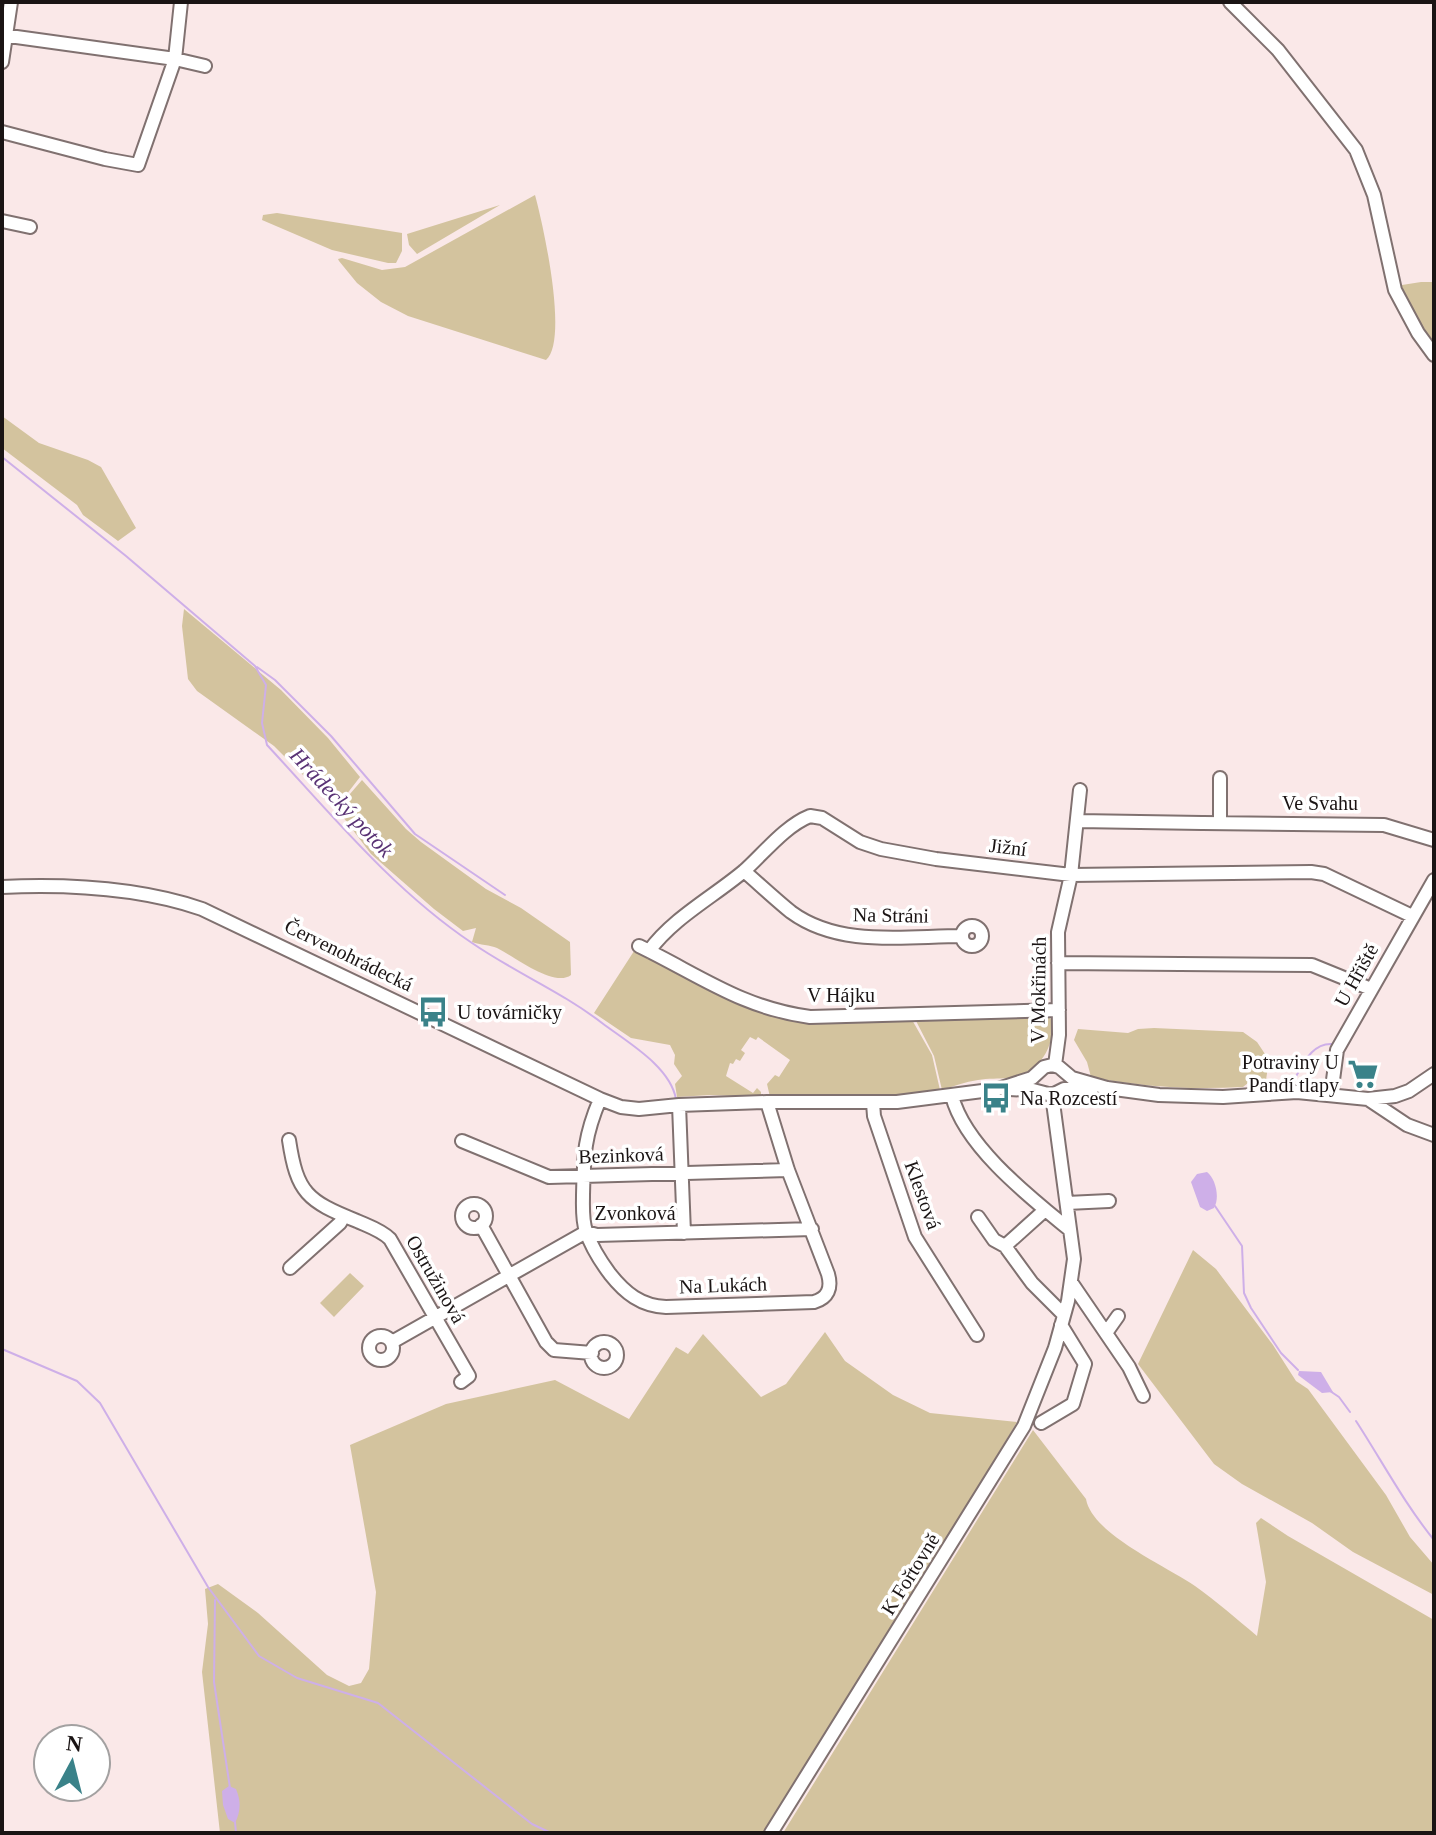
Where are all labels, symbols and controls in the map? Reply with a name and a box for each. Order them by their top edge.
water label: Hrádecký potok [284,742,399,863]
street label: Ve Svahu [1282,792,1358,814]
street label: Jižní [988,834,1029,860]
street label: Na Stráni [853,903,930,927]
street label: Červenohrádecká [281,914,417,996]
street label: V Mokřinách [1026,936,1050,1044]
street label: U Hřiště [1330,940,1382,1010]
street label: V Hájku [807,984,875,1007]
bus stop icon: U továrničky [416,995,450,1029]
place label: U továrničky [457,1001,562,1024]
place label: Potraviny U Pandí tlapy [1242,1051,1340,1097]
supermarket icon: Potraviny U Pandí tlapy [1346,1057,1380,1091]
bus stop icon: Na Rozcestí [979,1081,1013,1115]
place label: Na Rozcestí [1020,1087,1118,1109]
street label: Bezinková [578,1143,664,1167]
street label: Klestová [901,1158,946,1232]
street label: Zvonková [594,1202,676,1224]
street label: Ostružinová [402,1231,470,1327]
street label: Na Lukách [678,1272,768,1298]
street label: K Fořtovně [876,1529,944,1619]
north arrow [32,1723,112,1803]
text: N [65,1730,84,1757]

